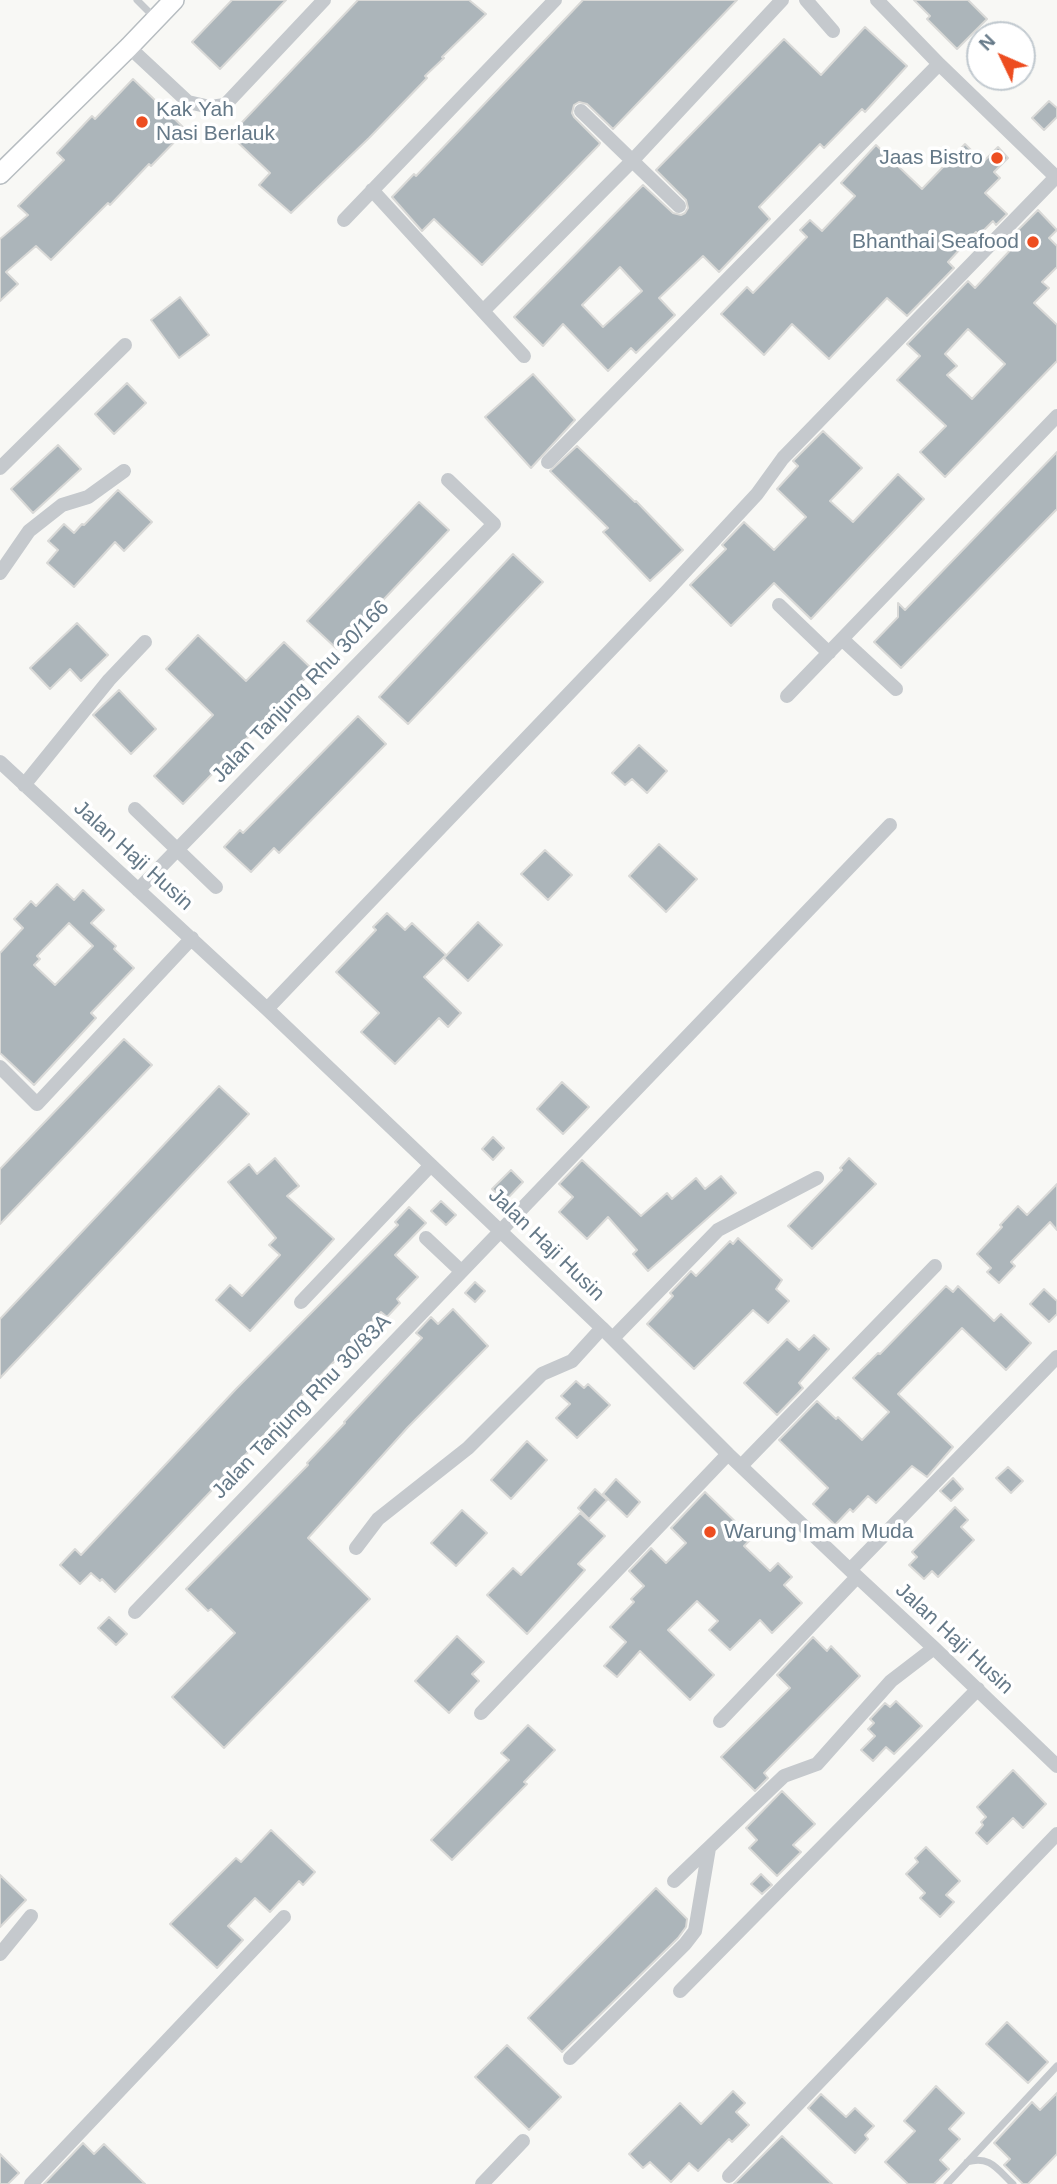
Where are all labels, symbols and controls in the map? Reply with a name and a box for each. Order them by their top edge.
north arrow [966,21,1036,91]
text: N [975,30,999,55]
place label: Kak Yah Nasi Berlauk [156,97,275,147]
marker: Kak Yah Nasi Berlauk [134,114,150,130]
place label: Jaas Bistro [879,145,983,171]
marker: Jaas Bistro [989,150,1005,166]
place label: Bhanthai Seafood [852,229,1019,255]
marker: Bhanthai Seafood [1025,234,1041,250]
street label: Jalan Tanjung Rhu 30/166 [207,595,395,789]
street label: Jalan Haji Husin [68,796,198,916]
street label: Jalan Haji Husin [483,1183,609,1307]
street label: Jalan Tanjung Rhu 30/83A [207,1310,397,1504]
place label: Warung Imam Muda [724,1519,913,1545]
marker: Warung Imam Muda [702,1524,718,1540]
street label: Jalan Haji Husin [890,1578,1018,1700]

